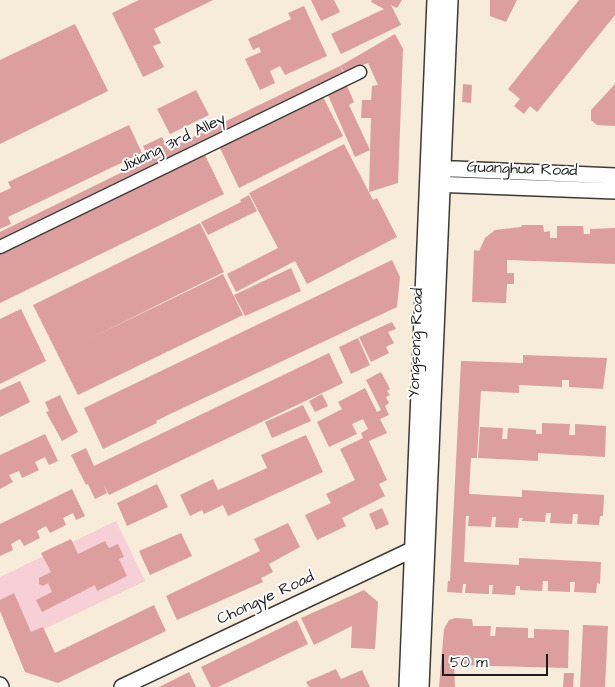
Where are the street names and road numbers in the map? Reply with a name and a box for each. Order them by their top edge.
street label: Jixiang 3rd Alley [117,110,229,178]
street label: Guanghua Road [466,158,578,182]
street label: Yongsong Road [405,288,429,398]
street label: Chongye Road [214,568,318,630]

